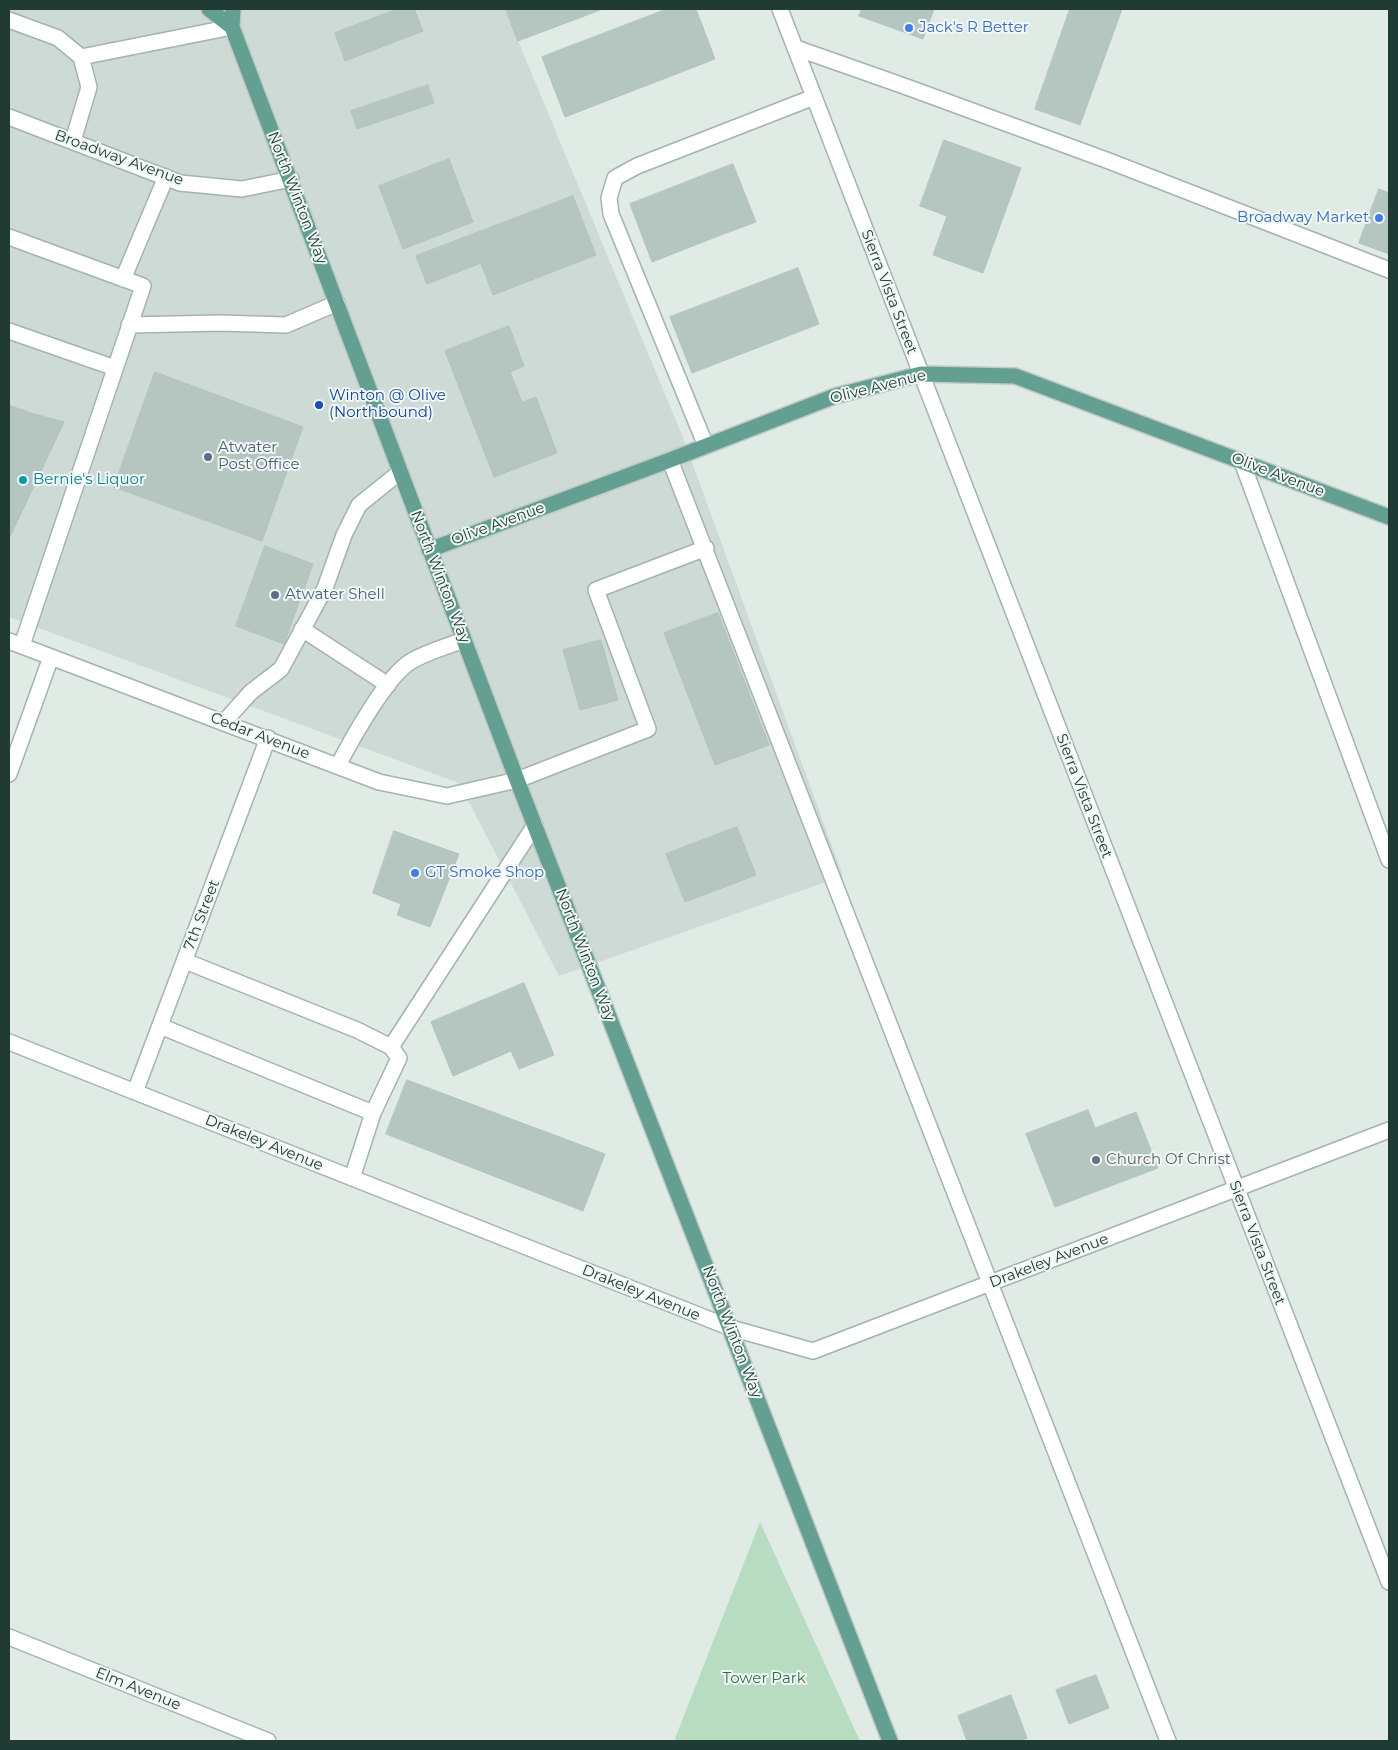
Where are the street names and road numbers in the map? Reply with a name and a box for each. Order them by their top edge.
street label: Broadway Avenue [52,126,186,190]
street label: North Winton Way [263,129,331,267]
street label: Sierra Vista Street [857,227,921,357]
street label: Olive Avenue [828,366,928,408]
street label: Olive Avenue [1229,449,1327,501]
street label: Olive Avenue [449,499,547,549]
street label: North Winton Way [406,508,474,646]
street label: Cedar Avenue [208,709,312,763]
street label: Sierra Vista Street [1052,731,1116,861]
street label: 7th Street [180,877,224,953]
street label: North Winton Way [551,886,619,1024]
street label: Drakeley Avenue [202,1111,326,1175]
street label: Sierra Vista Street [1225,1178,1289,1308]
street label: Drakeley Avenue [987,1230,1111,1292]
street label: Drakeley Avenue [579,1261,703,1325]
street label: North Winton Way [698,1263,766,1401]
street label: Elm Avenue [93,1664,183,1714]

